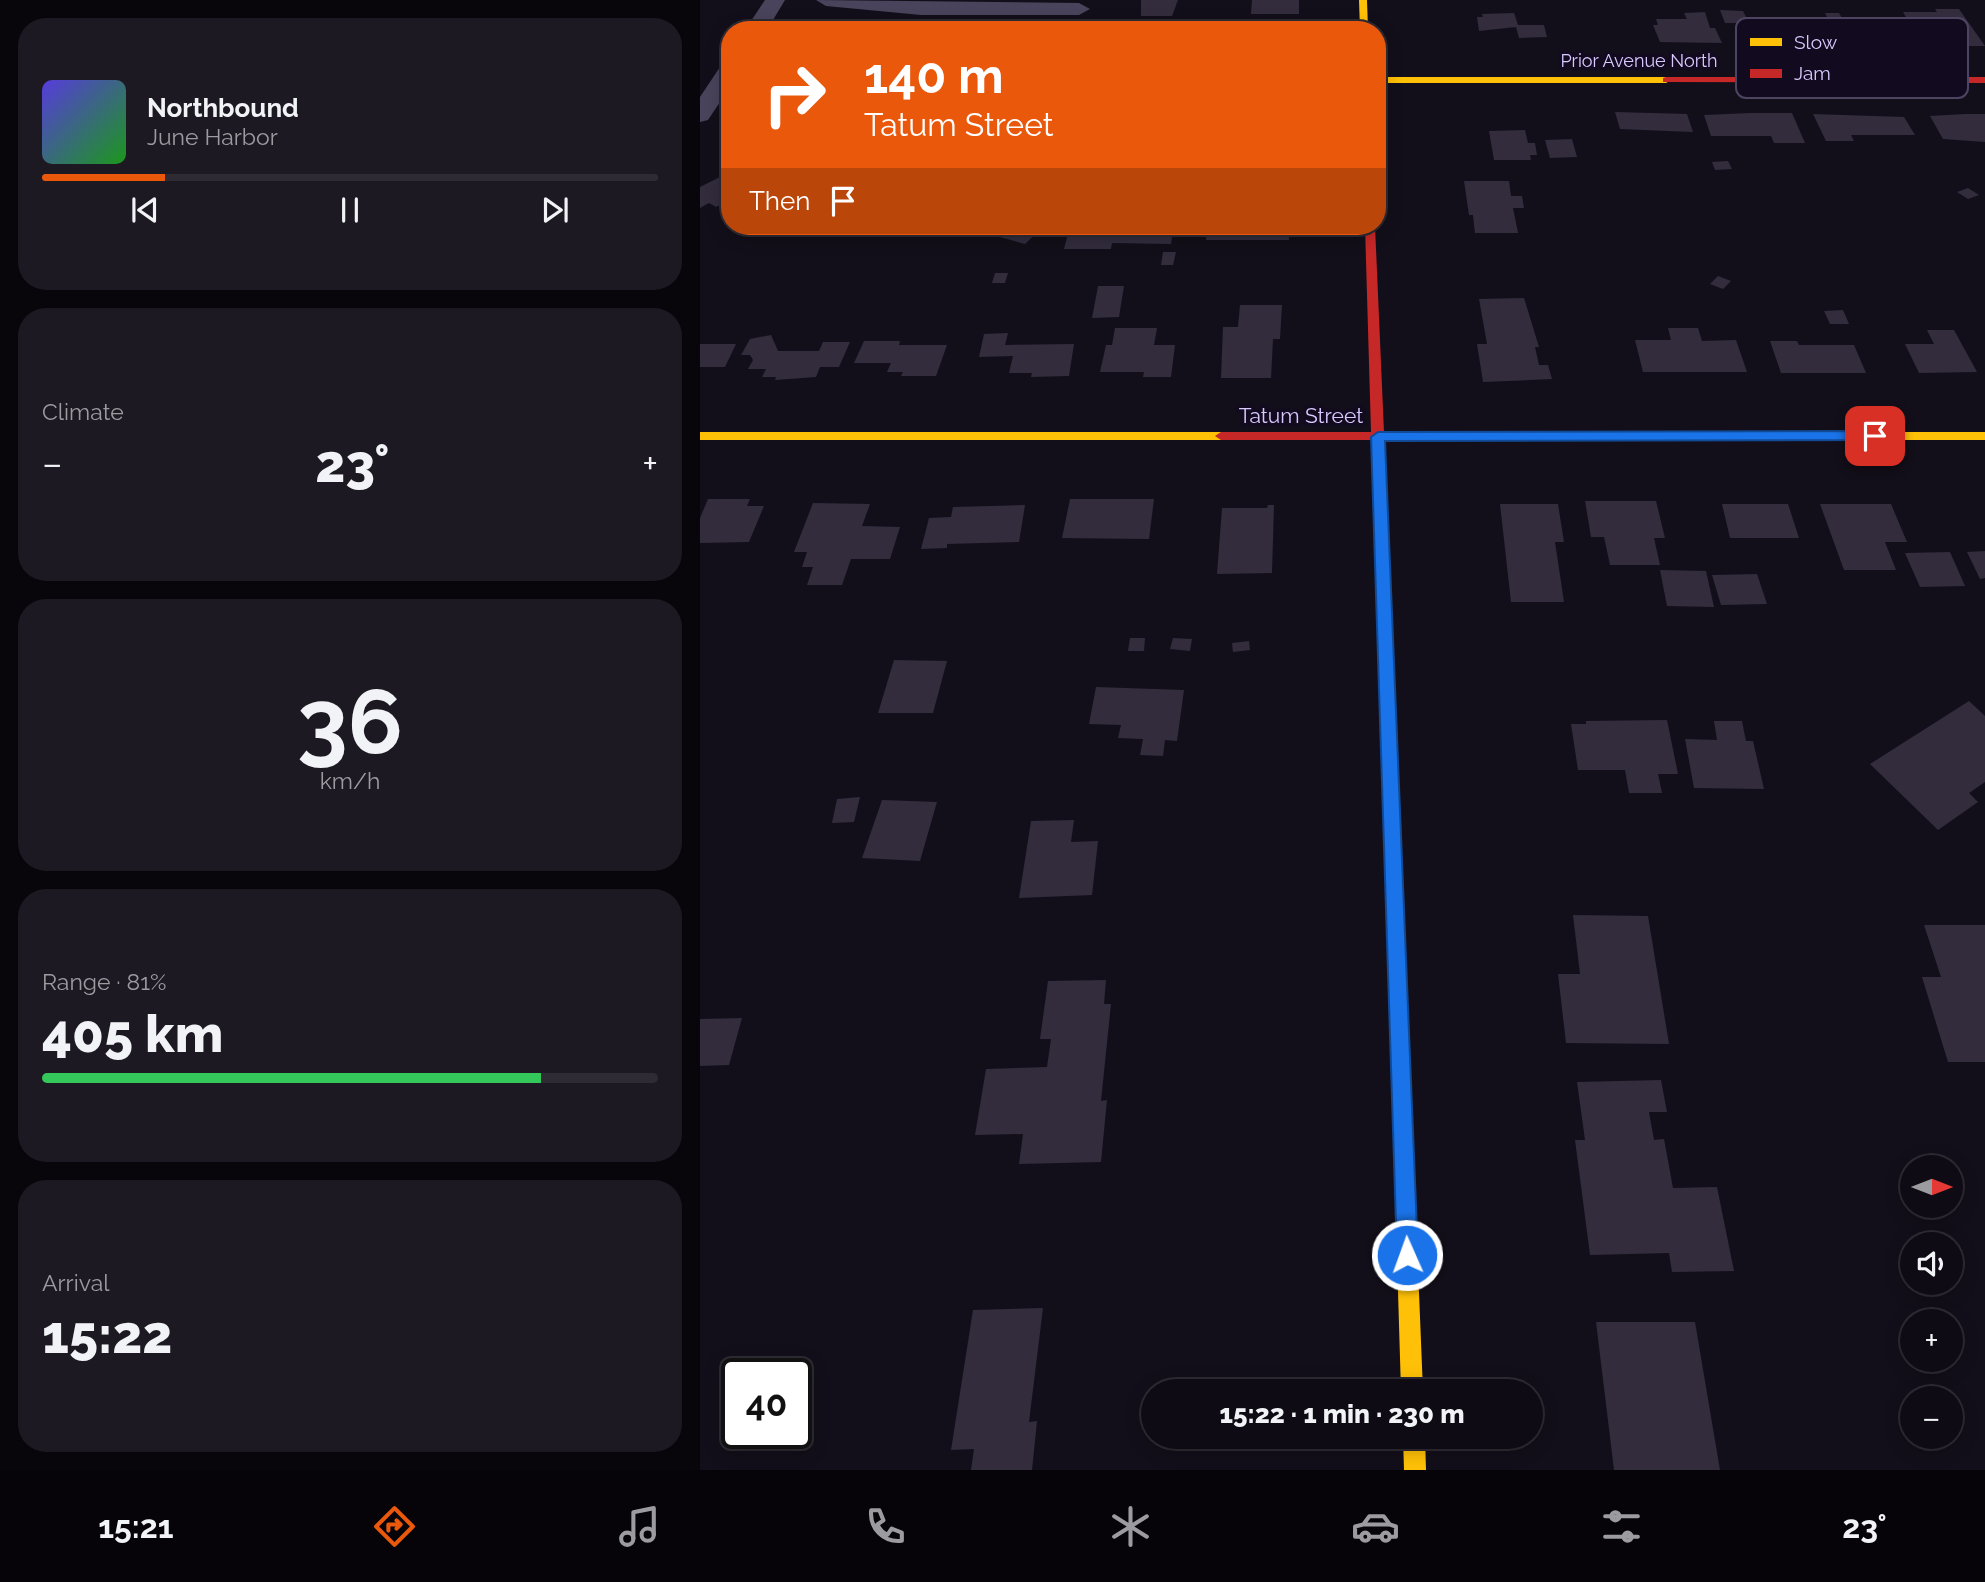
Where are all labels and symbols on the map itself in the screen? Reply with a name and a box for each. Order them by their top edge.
legend [1736,18,1968,98]
text: Slow [1794,31,1838,53]
street label: Prior Avenue North [1560,50,1718,71]
text: Jam [1794,62,1831,84]
street label: Tatum Street [1239,403,1363,428]
pin [1845,406,1905,466]
north arrow [1900,1155,1964,1218]
position arrow [1370,1218,1444,1292]
speed limit sign: 40 [721,1358,812,1449]

